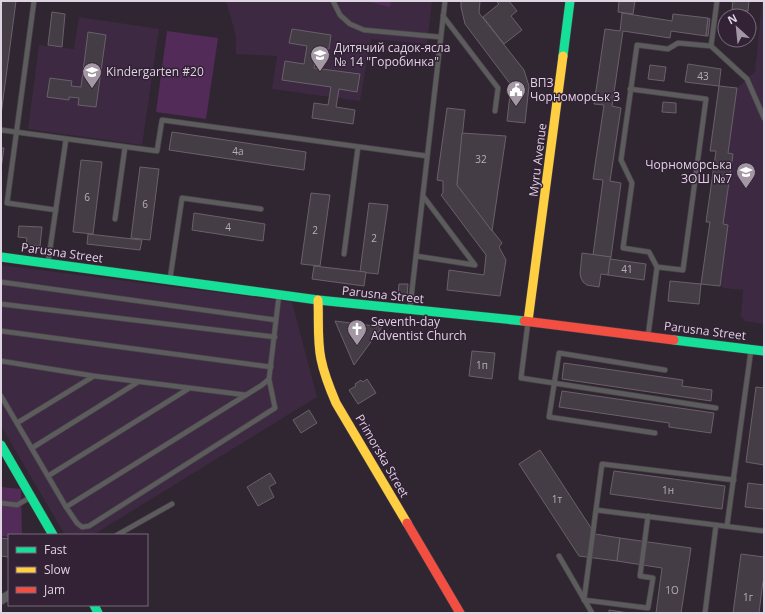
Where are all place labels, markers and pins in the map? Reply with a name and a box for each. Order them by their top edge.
place label: Дитячий садок-ясла № 14 "Горобинка" [334,39,450,70]
school or university icon: Дитячий садок-ясла № 14 "Горобинка" [309,44,331,72]
school or university icon: Kindergarten #20 [81,61,103,89]
place label: Kindergarten #20 [106,63,204,80]
place label: ВПЗ Чорноморськ 3 [530,74,620,105]
public building icon: ВПЗ Чорноморськ 3 [505,79,527,107]
place label: Чорноморська ЗОШ №7 [645,156,732,187]
school or university icon: Чорноморська ЗОШ №7 [735,161,757,189]
place label: Seventh-day Adventist Church [371,313,467,344]
church icon: Seventh-day Adventist Church [346,318,368,346]

